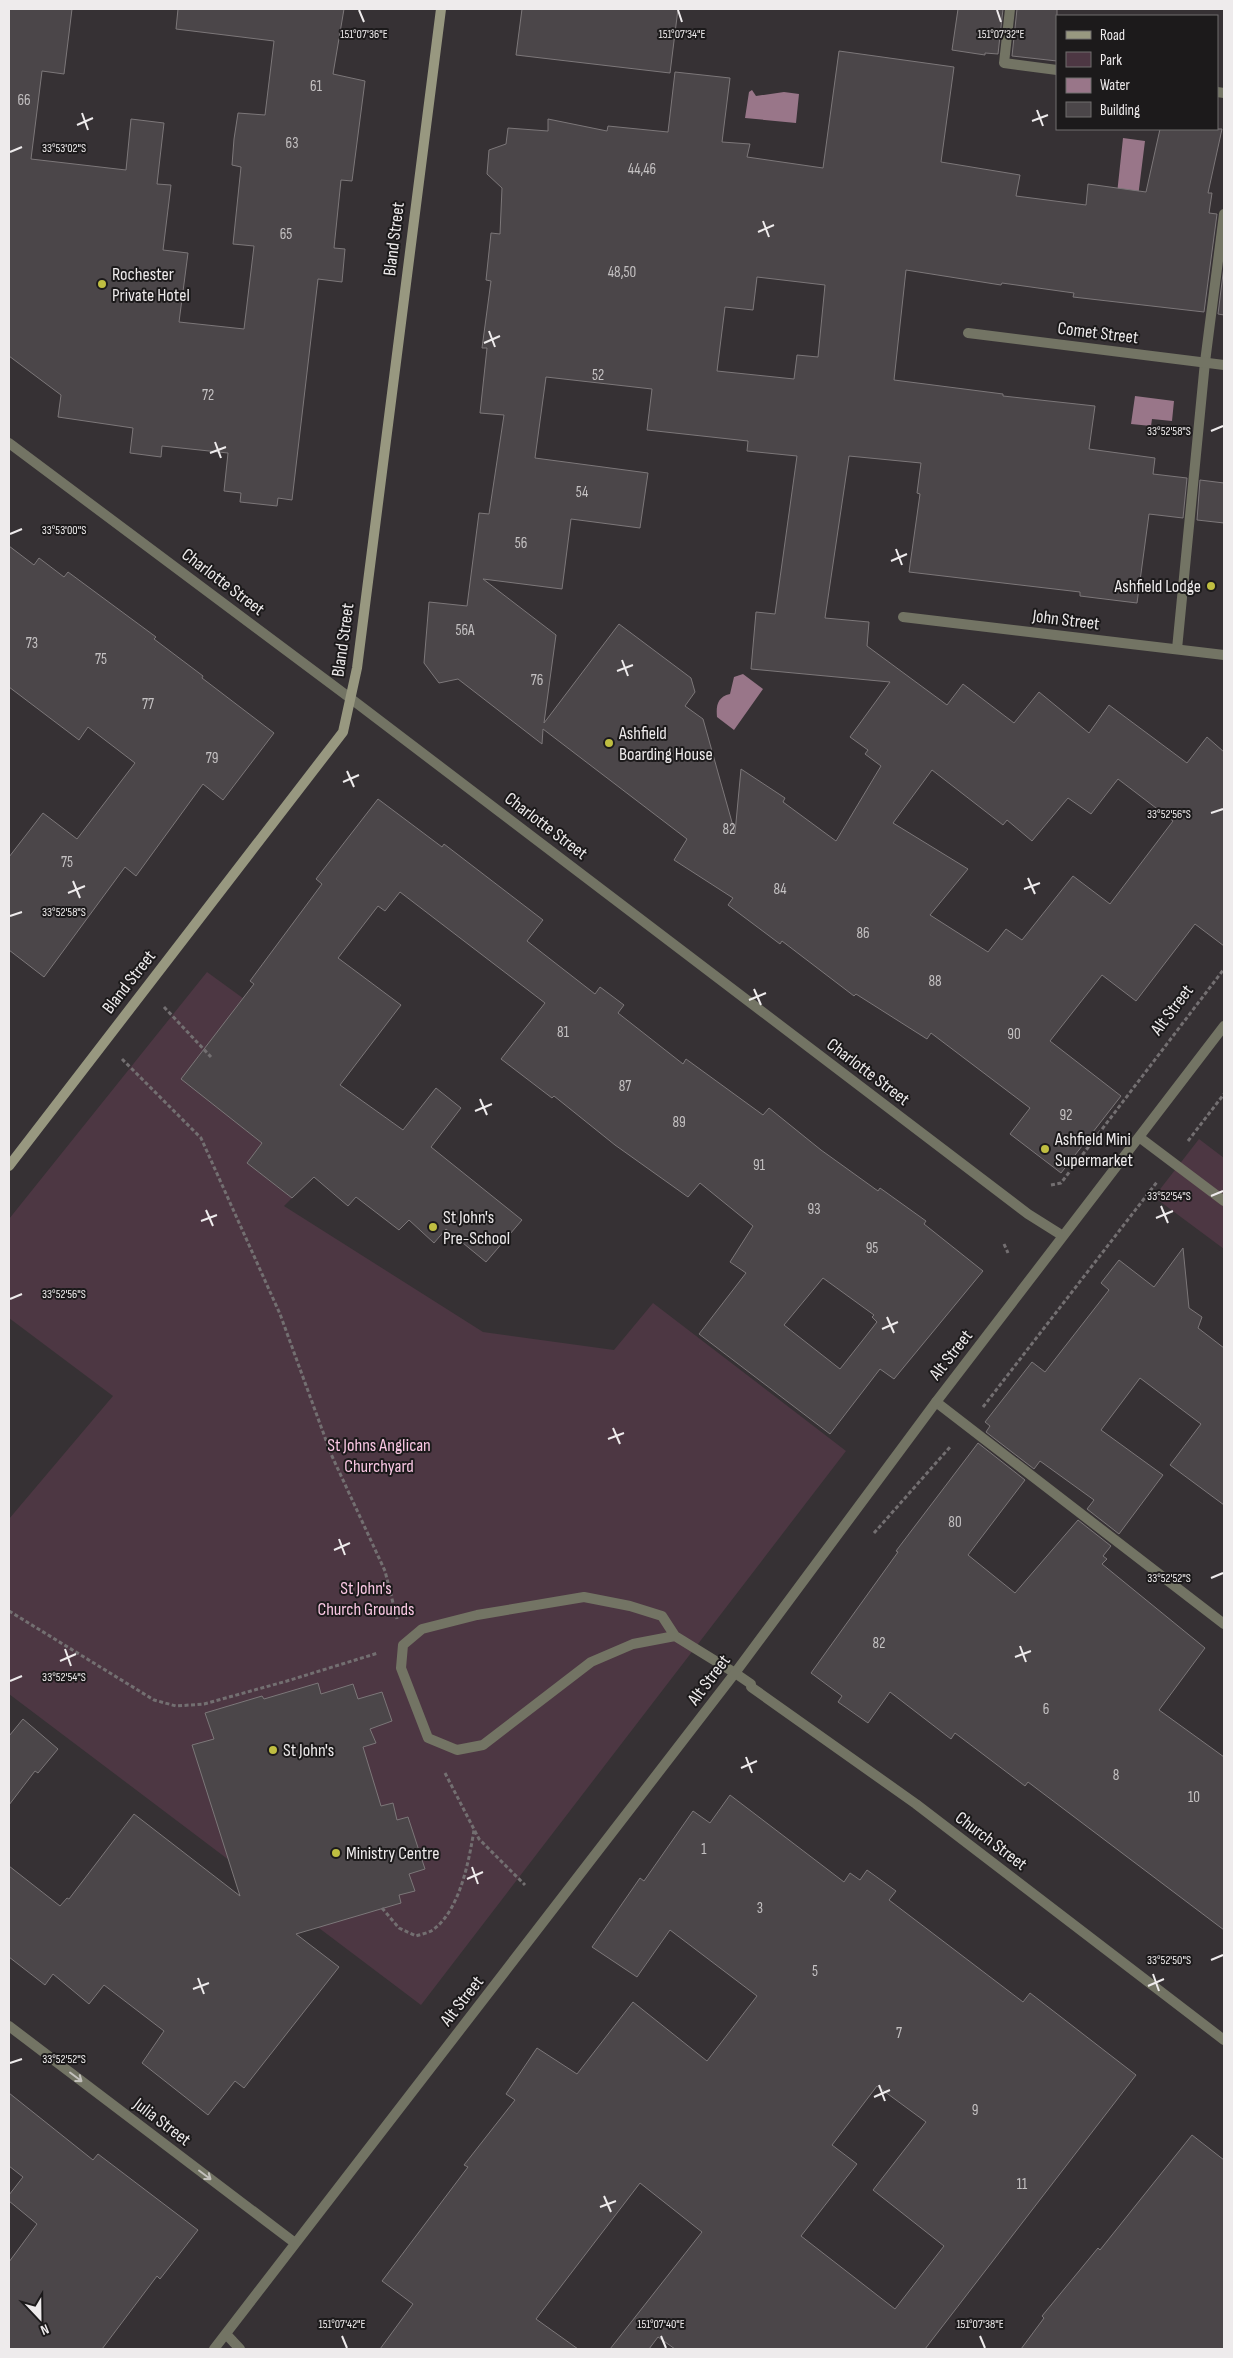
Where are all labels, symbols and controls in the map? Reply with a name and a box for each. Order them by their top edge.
legend [1056,15,1218,130]
text: Road [1100,26,1125,45]
text: 151°07'36"E [340,27,388,42]
text: 151°07'34"E [658,27,706,42]
text: 151°07'32"E [977,27,1025,42]
text: Park [1100,51,1122,70]
text: Water [1100,76,1131,95]
house number: 61 [310,77,323,96]
house number: 66 [17,91,31,110]
text: Building [1100,101,1140,120]
house number: 63 [286,134,298,153]
text: 33°53'02"S [42,141,86,156]
house number: 44,46 [628,160,656,179]
street label: Bland Street [379,200,409,277]
house number: 65 [280,225,292,244]
house number: 48,50 [608,263,636,282]
place label: Rochester Private Hotel [112,264,190,306]
marker: Rochester Private Hotel [96,278,108,290]
street label: Comet Street [1056,318,1140,348]
house number: 52 [592,366,604,385]
house number: 72 [202,386,214,405]
text: 33°52'58"S [1147,424,1191,439]
house number: 54 [576,483,588,502]
text: 33°53'00"S [42,523,86,538]
house number: 56 [515,534,527,553]
street label: Charlotte Street [177,544,269,620]
place label: Ashfield Lodge [1113,576,1201,597]
marker: Ashfield Lodge [1205,580,1217,592]
street label: Bland Street [327,601,359,678]
street label: John Street [1030,605,1101,635]
house number: 56A [455,621,475,640]
house number: 73 [26,634,38,653]
house number: 75 [95,650,107,669]
house number: 76 [531,671,543,690]
house number: 77 [142,695,154,714]
place label: Ashfield Boarding House [618,723,713,765]
marker: Ashfield Boarding House [603,737,615,749]
house number: 79 [206,749,218,768]
street label: Charlotte Street [500,788,592,864]
text: 33°52'56"S [1147,807,1191,822]
house number: 82 [723,820,735,839]
house number: 75 [61,853,73,872]
house number: 84 [773,880,787,899]
text: 33°52'58"S [42,905,86,920]
house number: 86 [856,924,870,943]
street label: Bland Street [98,946,160,1018]
house number: 88 [928,972,942,991]
street label: Alt Street [1146,980,1198,1040]
house number: 81 [557,1023,570,1042]
house number: 90 [1007,1025,1021,1044]
street label: Charlotte Street [822,1034,914,1110]
house number: 87 [619,1077,631,1096]
house number: 92 [1060,1106,1072,1125]
house number: 89 [672,1113,686,1132]
place label: Ashfield Mini Supermarket [1054,1129,1134,1171]
marker: Ashfield Mini Supermarket [1039,1143,1051,1155]
house number: 91 [753,1156,766,1175]
text: 33°52'54"S [1147,1189,1191,1204]
house number: 93 [808,1200,820,1219]
place label: St John's Pre-School [443,1207,510,1249]
marker: St John's Pre-School [427,1221,439,1233]
house number: 95 [866,1239,878,1258]
text: 33°52'56"S [42,1287,86,1302]
street label: Alt Street [924,1325,977,1385]
park label: St Johns Anglican Churchyard [327,1435,431,1477]
house number: 80 [948,1513,962,1532]
text: 33°52'52"S [1147,1571,1191,1586]
park label: St John's Church Grounds [317,1578,415,1620]
house number: 82 [873,1634,885,1653]
street label: Alt Street [683,1650,735,1710]
text: 33°52'54"S [42,1670,86,1685]
house number: 6 [1043,1700,1049,1719]
place label: St John's [283,1740,334,1761]
marker: St John's [267,1744,279,1756]
house number: 8 [1113,1766,1119,1785]
house number: 10 [1188,1788,1200,1807]
street label: Church Street [951,1807,1031,1875]
house number: 1 [701,1840,707,1859]
place label: Ministry Centre [346,1843,439,1864]
marker: Ministry Centre [330,1847,342,1859]
house number: 3 [757,1899,763,1918]
text: 33°52'50"S [1147,1953,1191,1968]
house number: 5 [812,1962,818,1981]
street label: Alt Street [435,1971,488,2031]
house number: 7 [896,2024,902,2043]
text: 33°52'52"S [42,2052,86,2067]
one-way arrow [69,2072,83,2082]
street label: Julia Street [129,2093,195,2151]
house number: 9 [972,2101,978,2120]
one-way arrow [198,2170,212,2180]
house number: 11 [1017,2175,1028,2194]
north arrow [15,2293,65,2343]
text: 151°07'42"E [318,2317,366,2332]
text: 151°07'40"E [637,2317,685,2332]
text: 151°07'38"E [956,2317,1004,2332]
text: N [38,2320,51,2339]

